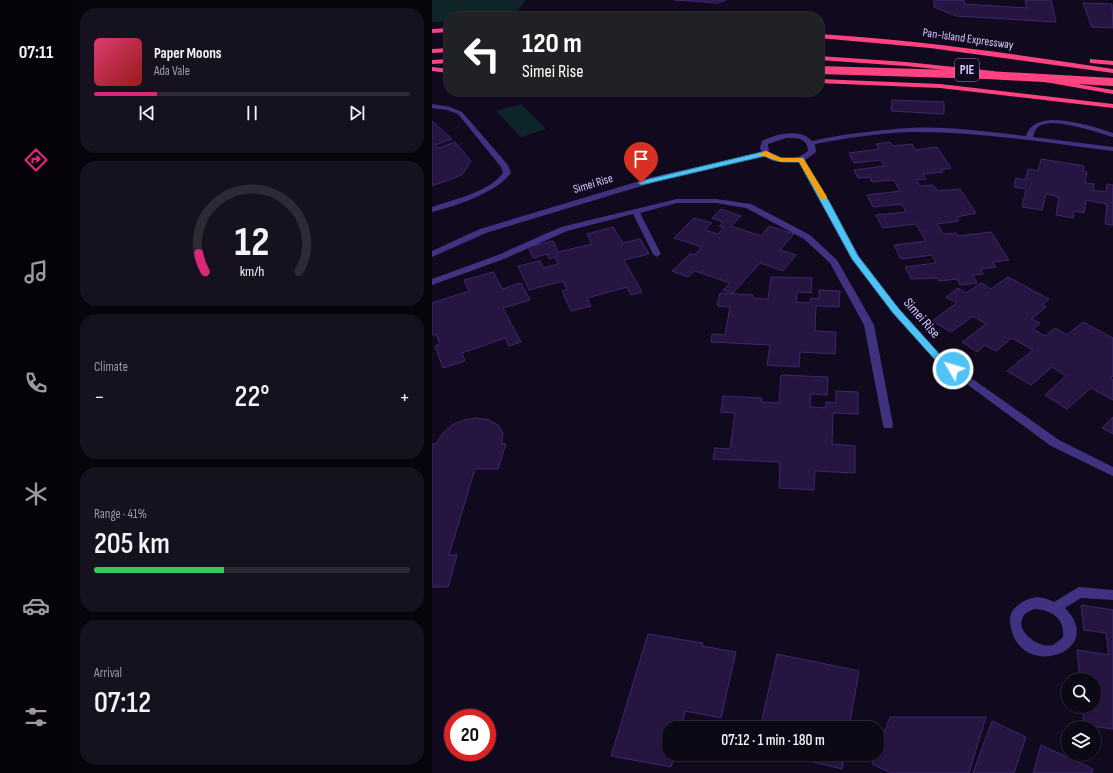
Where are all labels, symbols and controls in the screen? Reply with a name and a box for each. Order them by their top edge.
street label: Pan-Island Expressway [922,25,1015,53]
text: 120 m [522,27,582,60]
icon: left [456,28,508,80]
text: 07:11 [19,42,53,63]
text: Paper Moons [154,44,222,63]
road number: PIE [955,59,979,81]
text: Simei Rise [522,61,583,82]
text: Ada Vale [154,63,190,79]
icon: previous [136,102,158,124]
icon: pause [241,102,263,124]
icon: next [346,102,368,124]
pin [624,142,658,183]
icon: directions [22,146,50,174]
icon: arrive [630,148,652,170]
street label: Simei Rise [571,171,615,197]
text: 12 [235,217,270,266]
icon: music [22,258,50,286]
text: km/h [240,262,264,279]
street label: Simei Rise [900,294,944,342]
position arrow [932,348,974,390]
text: Climate [94,359,128,375]
icon: phone [22,369,50,397]
text: 22° [235,379,269,415]
text: − [94,384,105,411]
text: + [399,384,410,411]
icon: climate [22,480,50,508]
text: Range · 41% [94,506,147,522]
text: 205 km [94,526,170,562]
icon: car [22,592,50,620]
text: Arrival [94,665,122,681]
map controls [1061,673,1101,761]
button: search [1061,673,1101,713]
text: 07:12 [94,685,151,721]
icon: filters [22,703,50,731]
speed limit sign: 20 [444,709,496,761]
button: layers [1061,721,1101,761]
text: 07:12 · 1 min · 180 m [721,731,825,750]

